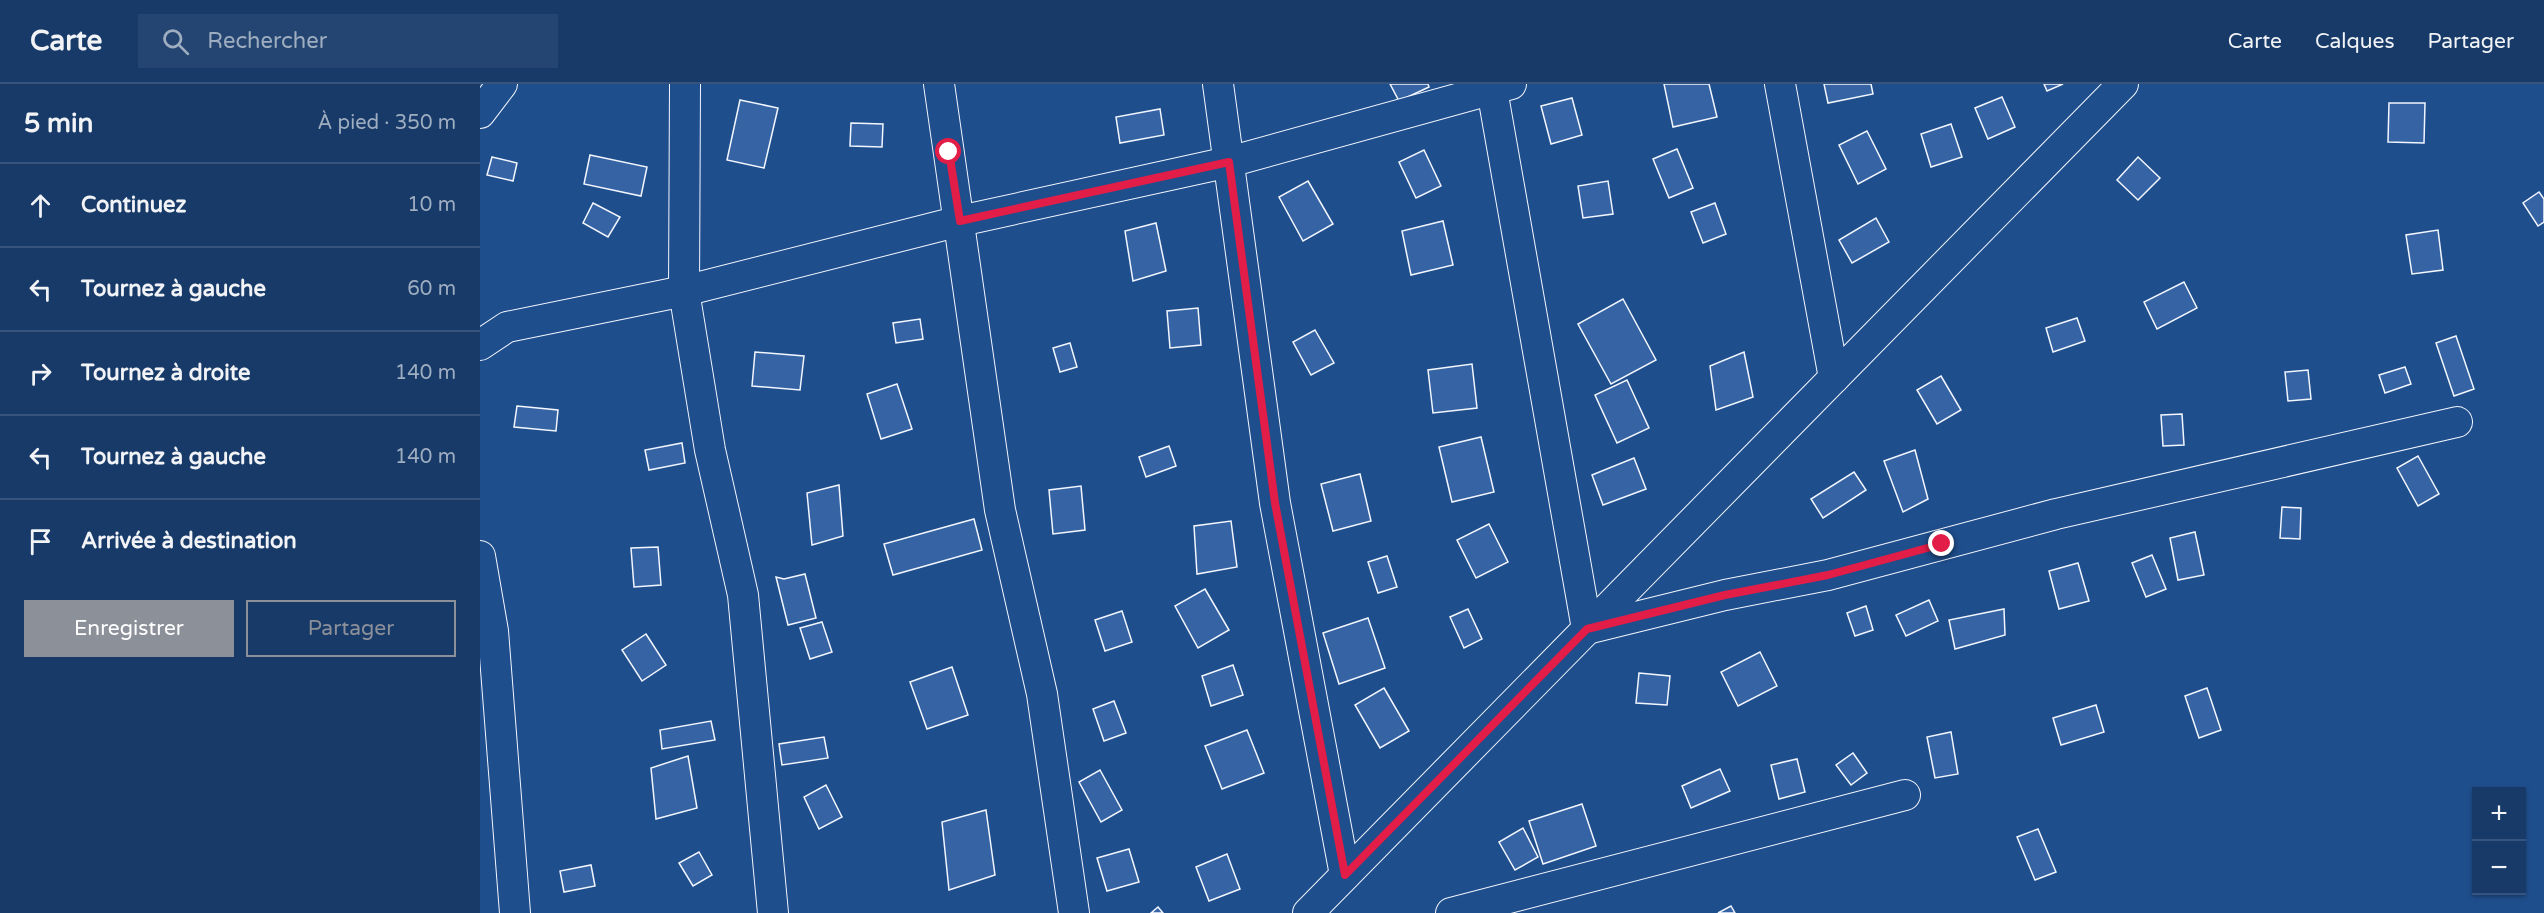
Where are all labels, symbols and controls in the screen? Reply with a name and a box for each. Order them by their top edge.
search box [138,14,558,68]
text: Carte [30,24,102,58]
icon: search [159,25,192,58]
text: Rechercher [207,28,327,54]
text: Carte [2228,29,2282,54]
text: Calques [2315,29,2395,54]
text: Partager [2428,29,2514,54]
text: 5 min [24,108,93,139]
text: À pied · 350 m [318,111,456,135]
route start [935,138,961,164]
icon: ahead [24,189,57,222]
text: Continuez [81,192,186,218]
text: 10 m [407,193,456,217]
icon: left [24,273,57,306]
text: Tournez à gauche [81,276,266,302]
text: 60 m [407,277,456,301]
icon: right [24,357,57,390]
text: Tournez à droite [81,360,250,386]
text: 140 m [395,361,456,385]
icon: left [24,441,57,474]
text: Tournez à gauche [81,444,266,470]
text: 140 m [395,445,456,469]
icon: arrive [24,525,57,558]
text: Arrivée à destination [81,528,297,554]
route end [1928,530,1954,556]
button: Enregistrer [24,600,234,657]
button: Partager [246,600,456,657]
map controls [2472,787,2526,895]
button: + [2472,787,2526,841]
button: − [2472,841,2526,895]

